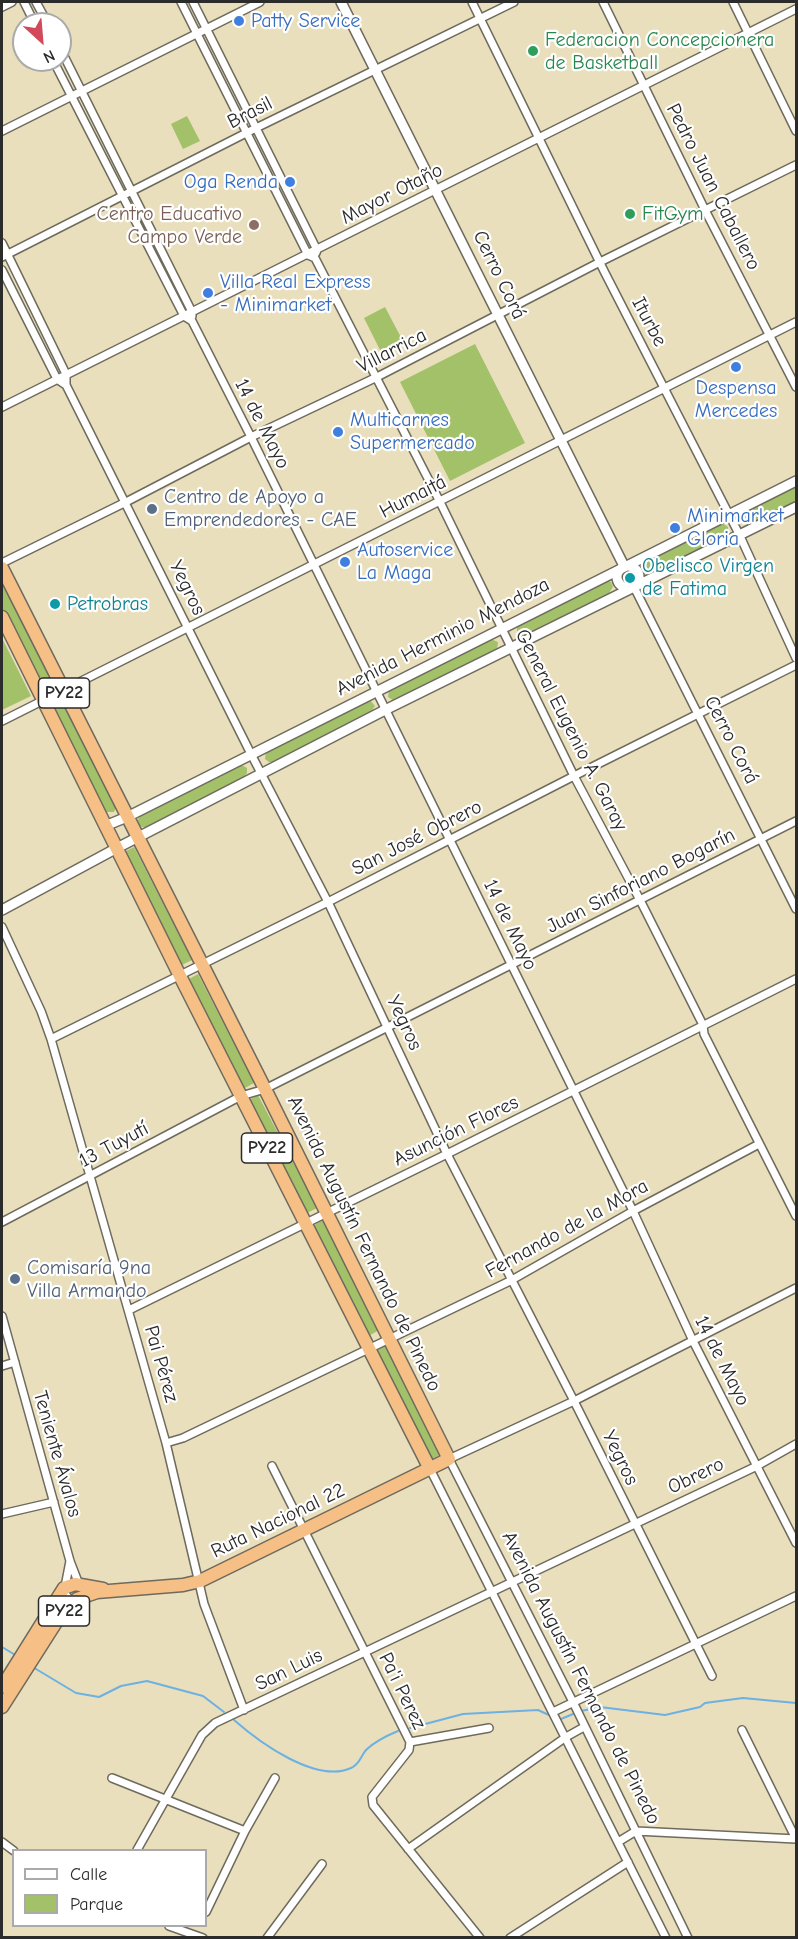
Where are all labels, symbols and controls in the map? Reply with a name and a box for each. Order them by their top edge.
place label: Patty Service [251,9,360,33]
north arrow [12,12,72,72]
marker: Patty Service [232,14,246,28]
place label: Federacion Concepcionera de Basketball [545,28,774,75]
marker: Federacion Concepcionera de Basketball [526,44,540,58]
text: N [40,46,58,67]
street label: Brasil [223,92,277,134]
street label: Pedro Juan Caballero [661,100,765,274]
street label: Mayor Otaño [337,158,447,230]
place label: Oga Renda [184,170,278,194]
marker: Oga Renda [283,175,297,189]
place label: Centro Educativo Campo Verde [96,202,242,249]
place label: FitGym [642,202,704,226]
marker: FitGym [623,207,637,221]
marker: Centro Educativo Campo Verde [247,218,261,232]
street label: Cerro Corá [467,227,531,323]
place label: Villa Real Express - Minimarket [220,270,370,317]
marker: Villa Real Express - Minimarket [201,286,215,300]
street label: Iturbe [626,293,672,351]
street label: Villarrica [353,323,431,379]
marker: Despensa Mercedes [729,360,743,374]
street label: 14 de Mayo [229,375,295,473]
place label: Despensa Mercedes [695,376,777,423]
place label: Multicarnes Supermercado [350,408,475,455]
marker: Multicarnes Supermercado [331,425,345,439]
street label: Humaitá [376,470,450,524]
place label: Centro de Apoyo a Emprendedores - CAE [164,485,357,532]
marker: Centro de Apoyo a Emprendedores - CAE [145,502,159,516]
place label: Minimarket Gloria [687,504,784,551]
marker: Minimarket Gloria [668,521,682,535]
place label: Autoservice La Maga [357,538,453,585]
place label: Obelisco Virgen de Fatima [642,554,774,601]
marker: Autoservice La Maga [338,555,352,569]
street label: Yegros [164,557,210,619]
marker: Obelisco Virgen de Fatima [623,571,637,585]
street label: Avenida Herminio Mendoza [332,573,554,701]
place label: Petrobras [67,592,148,616]
marker: Petrobras [48,597,62,611]
street label: General Eugenio A. Garay [510,625,632,835]
road number: PY22 [38,678,90,708]
street label: Cerro Corá [699,692,763,788]
street label: San José Obrero [348,795,486,881]
street label: Juan Sinforiano Bogarín [543,823,739,939]
street label: 14 de Mayo [478,876,542,974]
street label: Yegros [381,992,427,1054]
street label: Asunción Flores [390,1090,522,1172]
street label: Avenida Augustín Fernando de Pinedo [282,1092,446,1396]
street label: 13 Tuyutí [75,1117,153,1173]
road number: PY22 [242,1133,292,1163]
street label: Fernando de la Mora [481,1174,653,1284]
place label: Comisaría 9na Villa Armando [27,1256,151,1303]
marker: Comisaría 9na Villa Armando [8,1272,22,1286]
street label: 14 de Mayo [689,1312,755,1410]
street label: Pai Pérez [139,1323,183,1405]
street label: Teniente Ávalos [27,1388,87,1520]
street label: Yegros [597,1427,643,1489]
street label: Obrero [664,1452,728,1500]
street label: Ruta Nacional 22 [207,1478,349,1564]
street label: Avenida Augustín Fernando de Pinedo [496,1527,666,1829]
road number: PY22 [38,1596,90,1626]
street label: San Luis [251,1643,327,1697]
street label: Pa'i Perez [373,1649,431,1733]
legend [12,1849,207,1927]
text: Calle [70,1864,107,1885]
text: Parque [70,1894,123,1915]

